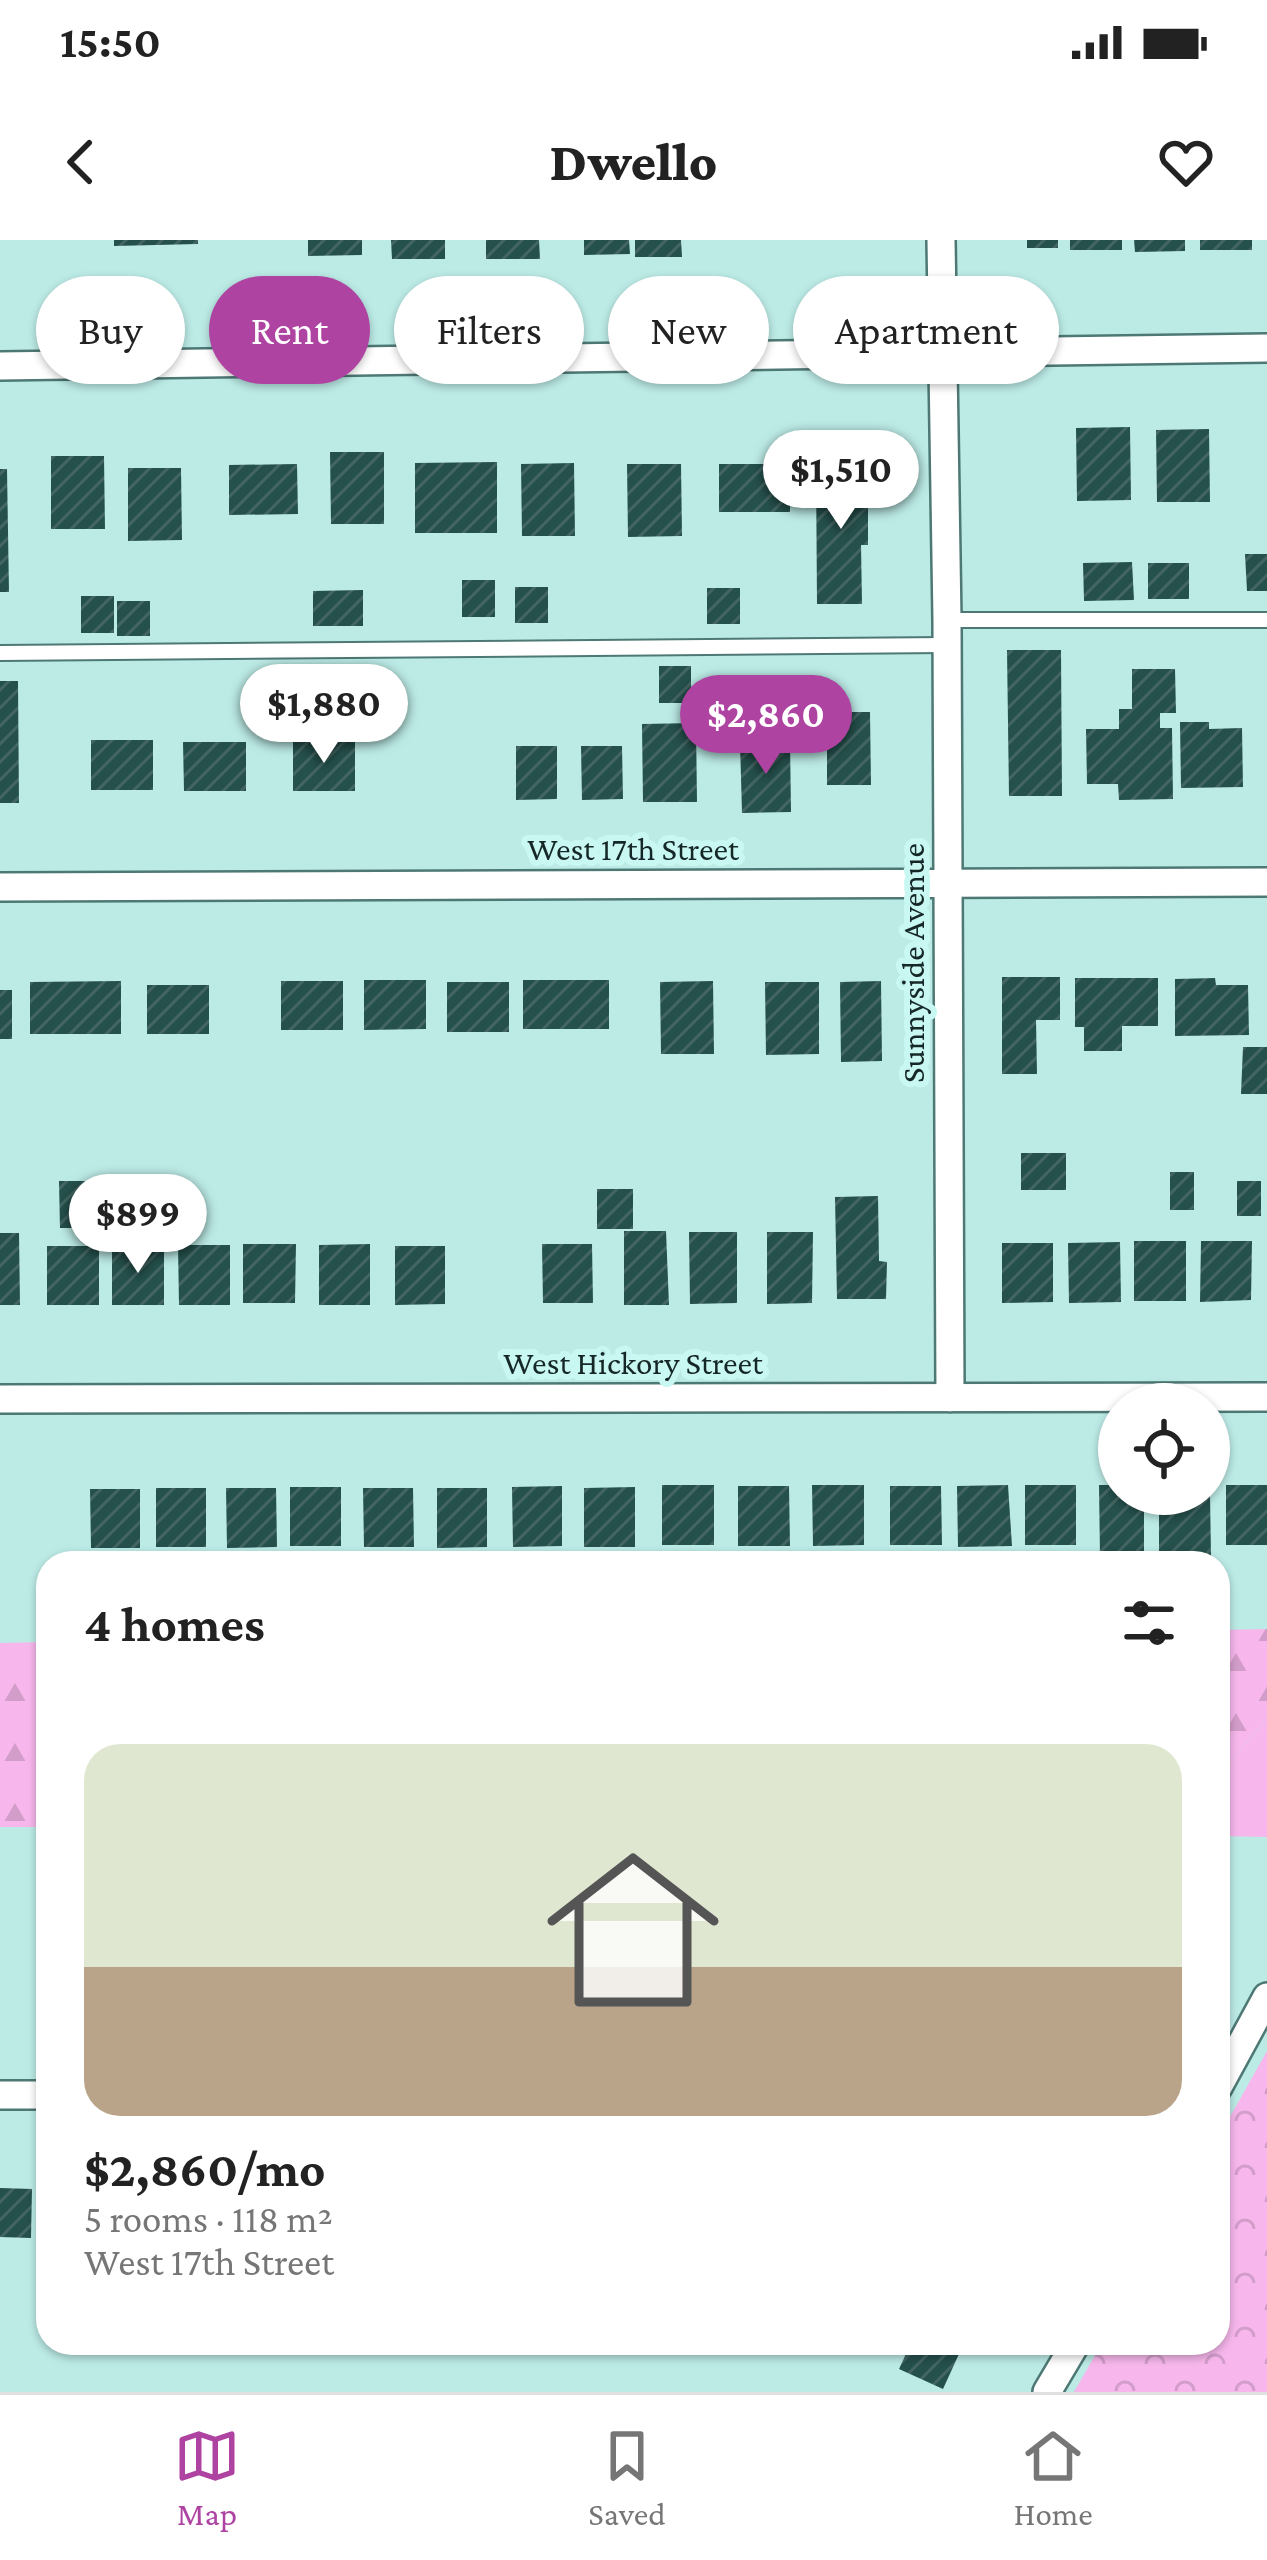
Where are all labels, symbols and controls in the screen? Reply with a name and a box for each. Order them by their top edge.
text: 15:50 [60,17,161,67]
icon: back [48,129,114,195]
icon: heart [1153,129,1219,195]
text: Dwello [550,132,717,192]
chip: Buy [36,276,185,384]
chip: Rent [209,276,370,384]
chip: Filters [394,276,584,384]
chip: New [608,276,769,384]
chip: Apartment [793,276,1059,384]
pin: $1,510 [743,430,939,532]
text: $1,510 [790,447,892,490]
pin: $1,880 [226,664,422,766]
pin: $2,860 [668,675,864,777]
text: $1,880 [267,681,381,724]
text: $2,860 [707,692,825,735]
street label: West 17th Street [527,830,740,867]
street label: Sunnyside Avenue [894,843,931,1083]
pin: $899 [67,1174,209,1276]
text: $899 [96,1191,180,1234]
street label: West Hickory Street [503,1344,764,1381]
map controls [1098,1383,1230,1515]
button: locate [1098,1383,1230,1515]
icon: filters [1116,1590,1182,1656]
text: 4 homes [84,1595,265,1652]
icon: home [525,1822,741,2038]
text: $2,860/mo [84,2140,326,2197]
text: 5 rooms · 118 m² [84,2197,333,2240]
text: West 17th Street [84,2240,334,2283]
tab: Map [174,2423,240,2532]
tab: Saved [588,2423,666,2532]
tab: Home [1014,2423,1093,2532]

